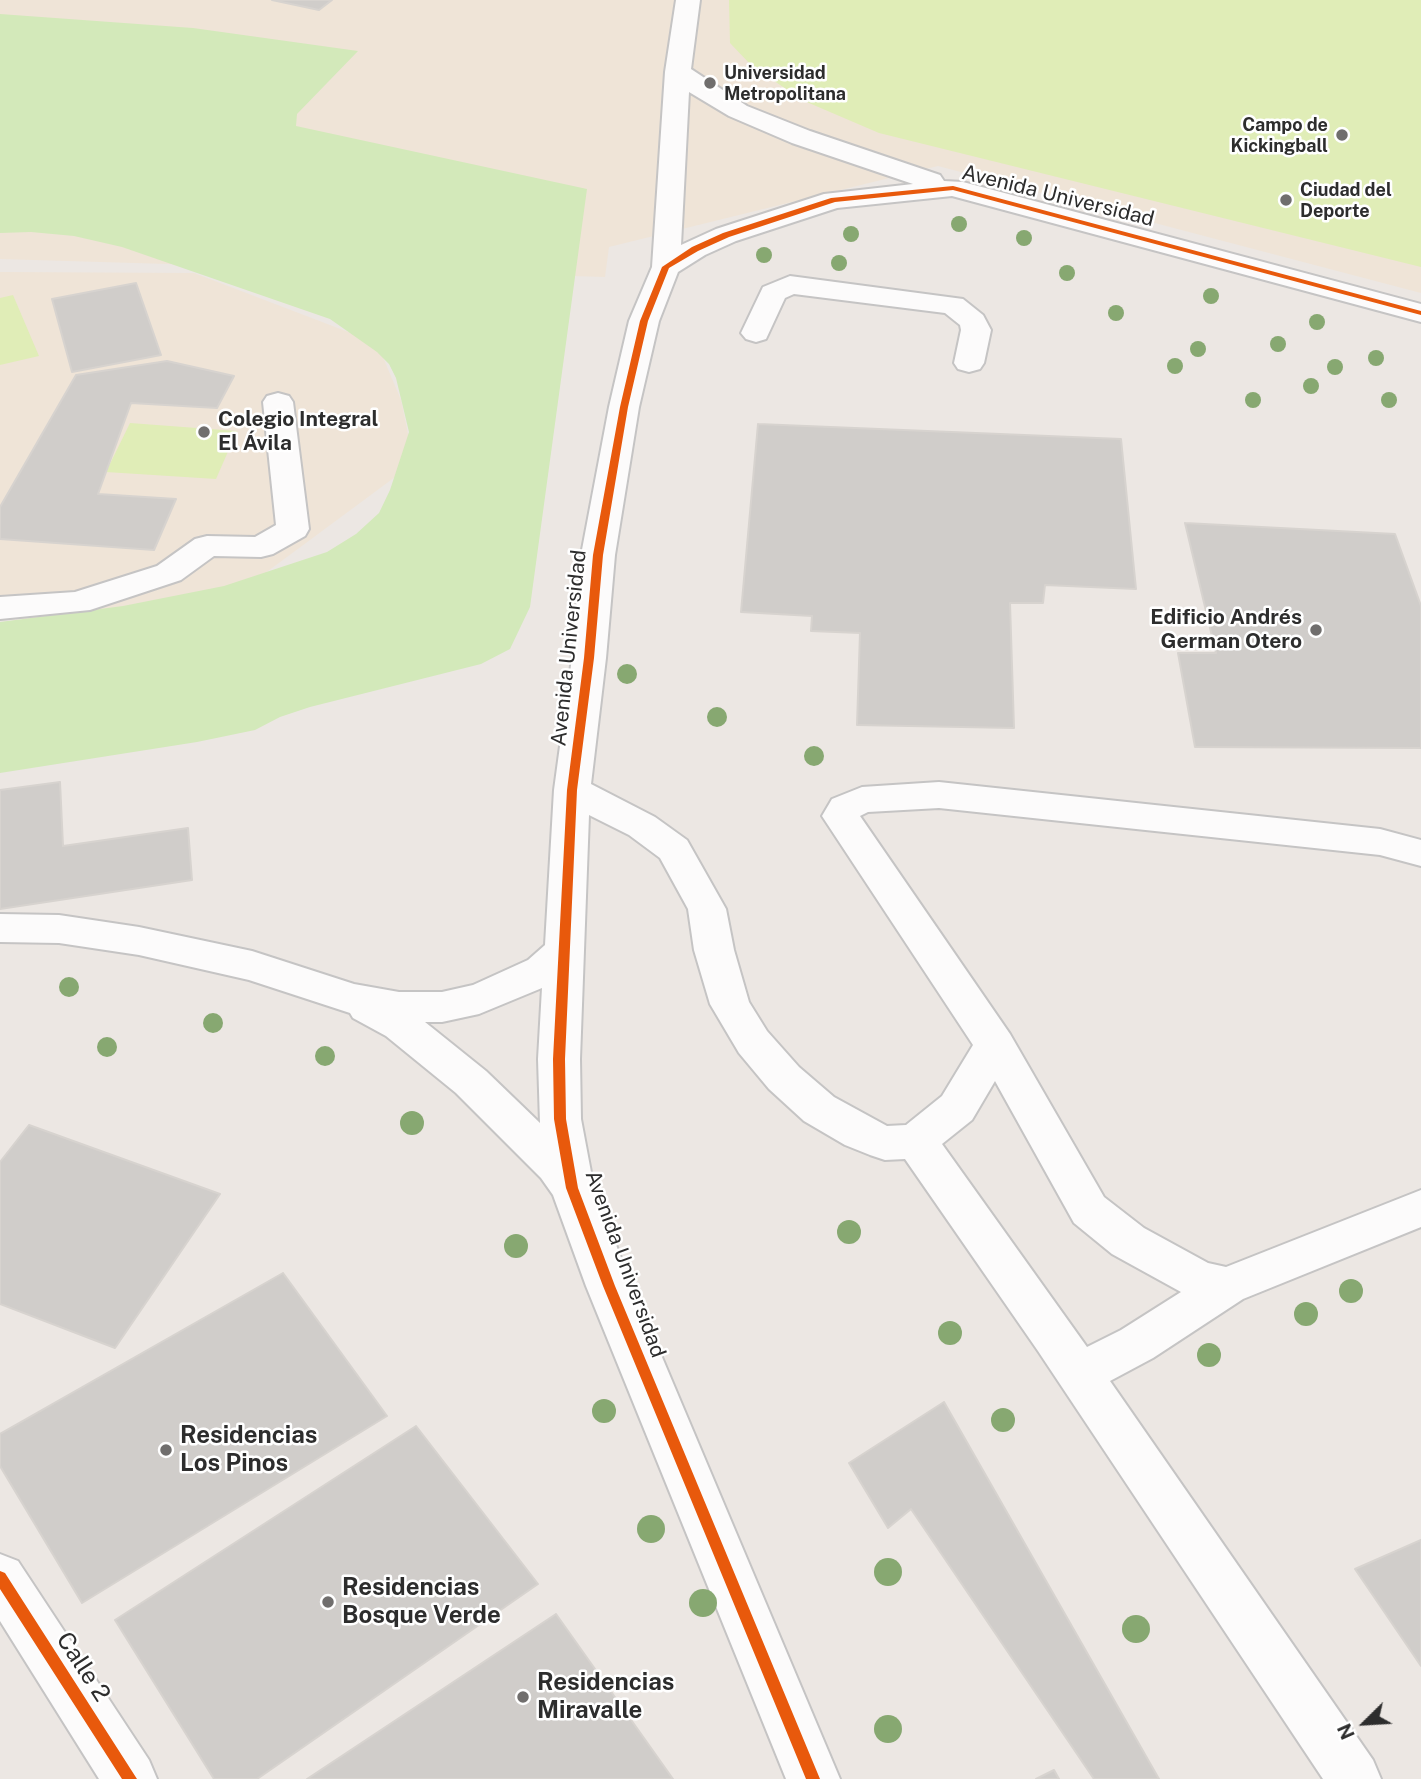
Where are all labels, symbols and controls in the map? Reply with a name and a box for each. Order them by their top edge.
place label: Universidad Metropolitana [724,62,846,104]
marker: Universidad Metropolitana [702,75,718,91]
place label: Campo de Kickingball [1231,114,1328,156]
marker: Campo de Kickingball [1334,127,1350,143]
street label: Avenida Universidad [959,160,1157,232]
place label: Ciudad del Deporte [1300,179,1392,222]
marker: Ciudad del Deporte [1278,192,1294,208]
place label: Colegio Integral El Ávila [218,407,378,457]
marker: Colegio Integral El Ávila [196,424,212,440]
street label: Avenida Universidad [546,549,592,747]
place label: Edificio Andrés German Otero [1150,605,1302,655]
marker: Edificio Andrés German Otero [1308,622,1324,638]
street label: Avenida Universidad [579,1167,671,1361]
place label: Residencias Los Pinos [180,1422,317,1478]
marker: Residencias Los Pinos [158,1442,174,1458]
place label: Residencias Bosque Verde [342,1574,501,1630]
marker: Residencias Bosque Verde [320,1594,336,1610]
street label: Calle 2 [50,1627,116,1707]
place label: Residencias Miravalle [537,1669,674,1725]
north arrow [1330,1688,1400,1758]
marker: Residencias Miravalle [515,1689,531,1705]
text: N [1333,1720,1359,1743]

